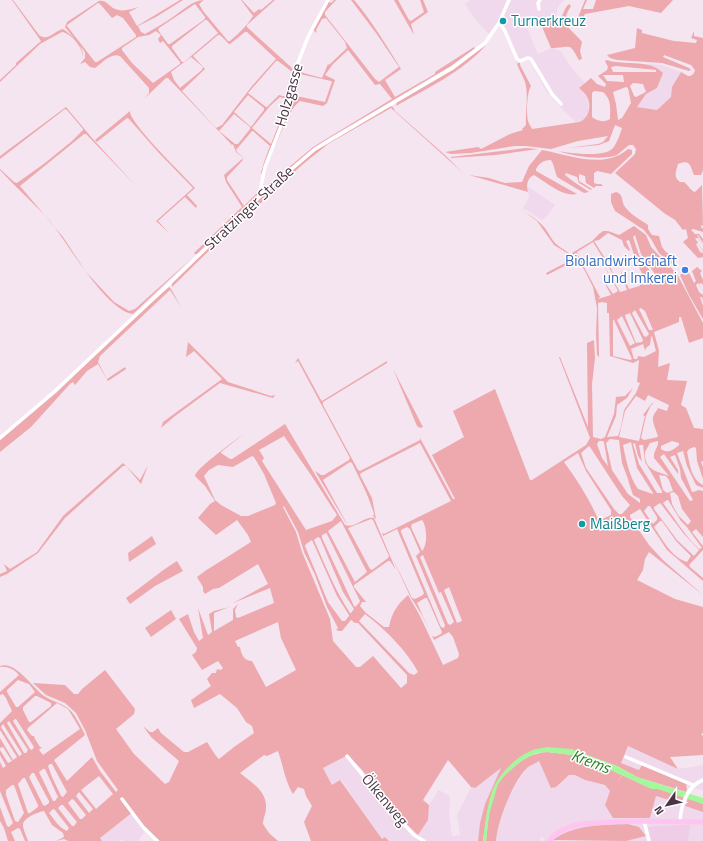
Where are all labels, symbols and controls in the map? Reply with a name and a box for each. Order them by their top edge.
place label: Turnerkreuz [511,9,586,32]
marker: Turnerkreuz [498,16,508,26]
street label: Holzgasse [269,60,309,129]
street label: Stratzinger Straße [199,160,299,255]
place label: Biolandwirtschaft und Imkerei [565,249,678,289]
marker: Biolandwirtschaft und Imkerei [680,265,690,275]
place label: Maißberg [590,512,651,535]
marker: Maißberg [577,519,587,529]
water label: Krems [568,743,615,780]
street label: Ölkenweg [356,768,414,831]
north arrow [647,785,687,825]
text: N [650,803,667,818]

